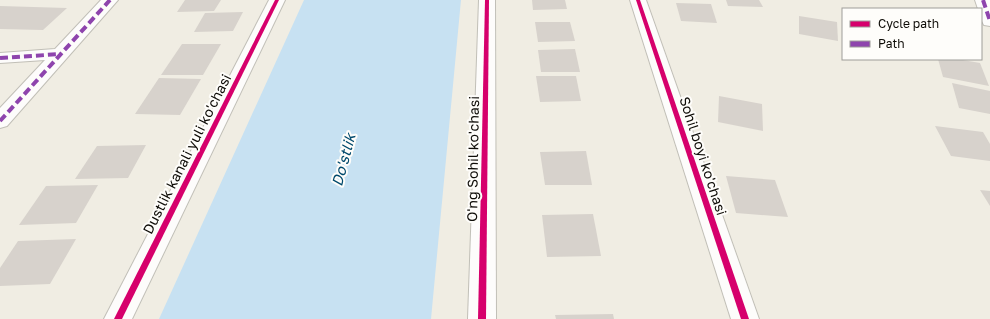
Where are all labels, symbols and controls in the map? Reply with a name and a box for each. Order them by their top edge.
legend [842,8,982,60]
text: Cycle path [878,16,939,31]
text: Path [878,36,905,51]
street label: Dustlik kanali yuli ko'chasi [139,71,234,237]
street label: Sohil boyi ko'chasi [676,94,731,217]
street label: O'ng Sohil ko'chasi [463,96,482,222]
water label: Do'stlik [327,130,359,188]

